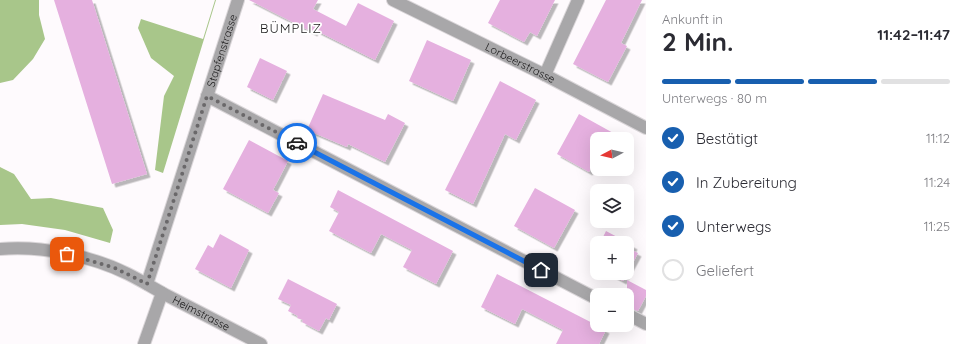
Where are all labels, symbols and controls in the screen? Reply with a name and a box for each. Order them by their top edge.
text: Ankunft in [662,11,723,27]
street label: Stapfenstrasse [204,13,240,89]
district label: BÜMPLIZ [260,20,322,36]
text: 2 Min. [662,25,733,58]
text: 11:42–11:47 [877,25,950,44]
street label: Lorbeerstrasse [483,40,558,86]
text: Unterwegs · 80 m [662,90,767,106]
courier [277,123,317,163]
icon: check [662,127,684,149]
text: Bestätigt [696,129,758,148]
text: 11:12 [926,130,950,146]
icon: car [286,132,308,154]
north arrow [590,132,634,176]
map controls [590,132,634,332]
icon: check [662,171,684,193]
text: In Zubereitung [696,173,797,192]
text: 11:24 [924,174,950,190]
button: layers [590,184,634,228]
icon: check [662,215,684,237]
text: Unterwegs [696,217,771,236]
text: 11:25 [924,218,950,234]
button: + [590,236,634,280]
pin [50,237,84,271]
icon: bag [56,243,78,265]
pin [524,253,558,287]
icon: home [530,259,552,281]
text: Geliefert [696,261,754,280]
button: − [590,288,634,332]
street label: Heimstrasse [170,293,232,334]

